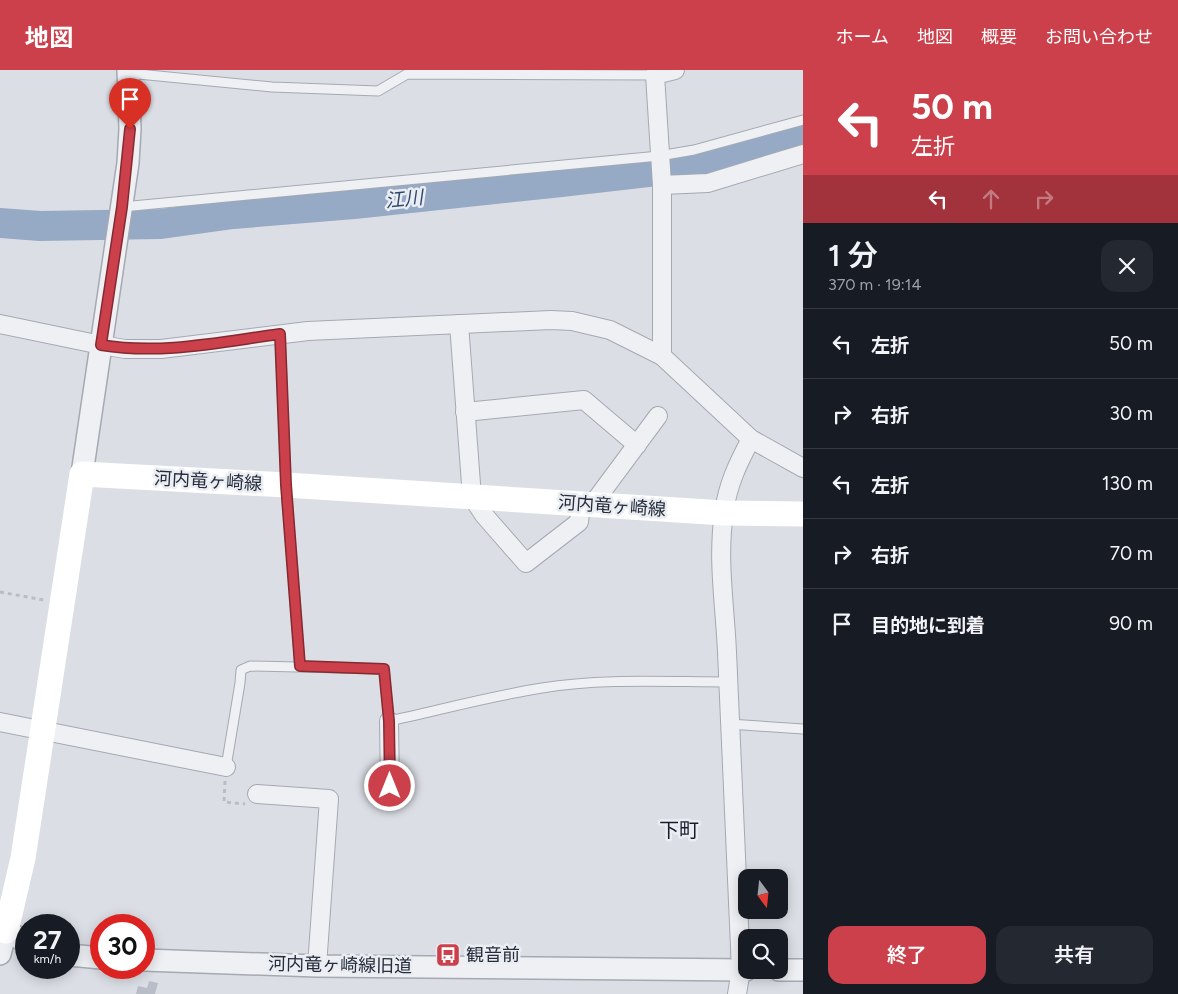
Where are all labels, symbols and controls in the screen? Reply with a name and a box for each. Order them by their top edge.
text: 地図 [25,23,73,52]
text: ホーム [836,26,889,48]
text: 地図 [917,26,953,48]
text: 概要 [981,26,1017,48]
text: お問い合わせ [1045,26,1153,48]
pin [109,78,151,129]
icon: arrive [116,85,144,113]
text: 50 m [911,86,993,128]
icon: left [828,90,893,155]
text: 左折 [911,133,955,160]
water label: 江川 [384,185,426,212]
icon: left [924,185,952,213]
icon: ahead [977,185,1005,213]
icon: right [1030,185,1058,213]
text: 1 分 [828,237,878,274]
button: close [1101,240,1153,292]
text: 370 m · 19:14 [828,275,921,294]
icon: left [828,330,856,358]
text: 50 m [1109,332,1153,355]
text: 左折 [871,334,909,357]
icon: right [828,400,856,428]
text: 30 m [1110,402,1153,425]
text: 右折 [871,404,909,427]
street label: 河内竜ヶ崎線 [153,467,263,495]
icon: left [828,470,856,498]
text: 130 m [1102,472,1153,495]
text: 左折 [871,474,909,497]
street label: 河内竜ヶ崎線 [557,491,667,521]
icon: right [828,540,856,568]
text: 70 m [1110,542,1153,565]
text: 右折 [871,544,909,567]
icon: arrive [828,610,856,638]
text: 90 m [1109,612,1153,635]
text: 目的地に到着 [871,614,985,637]
position arrow [363,759,415,811]
district label: 下町 [659,818,699,842]
north arrow [738,869,788,919]
map controls [738,869,788,979]
speed limit sign: 30 [90,914,155,979]
text: 27 [33,925,62,955]
button: 終了 [828,926,986,984]
button: 共有 [996,926,1153,984]
button: search [738,929,788,979]
bus stop icon: 観音前 [435,942,461,968]
place label: 観音前 [466,944,520,966]
text: km/h [34,952,61,966]
street label: 河内竜ヶ崎線旧道 [268,953,412,977]

